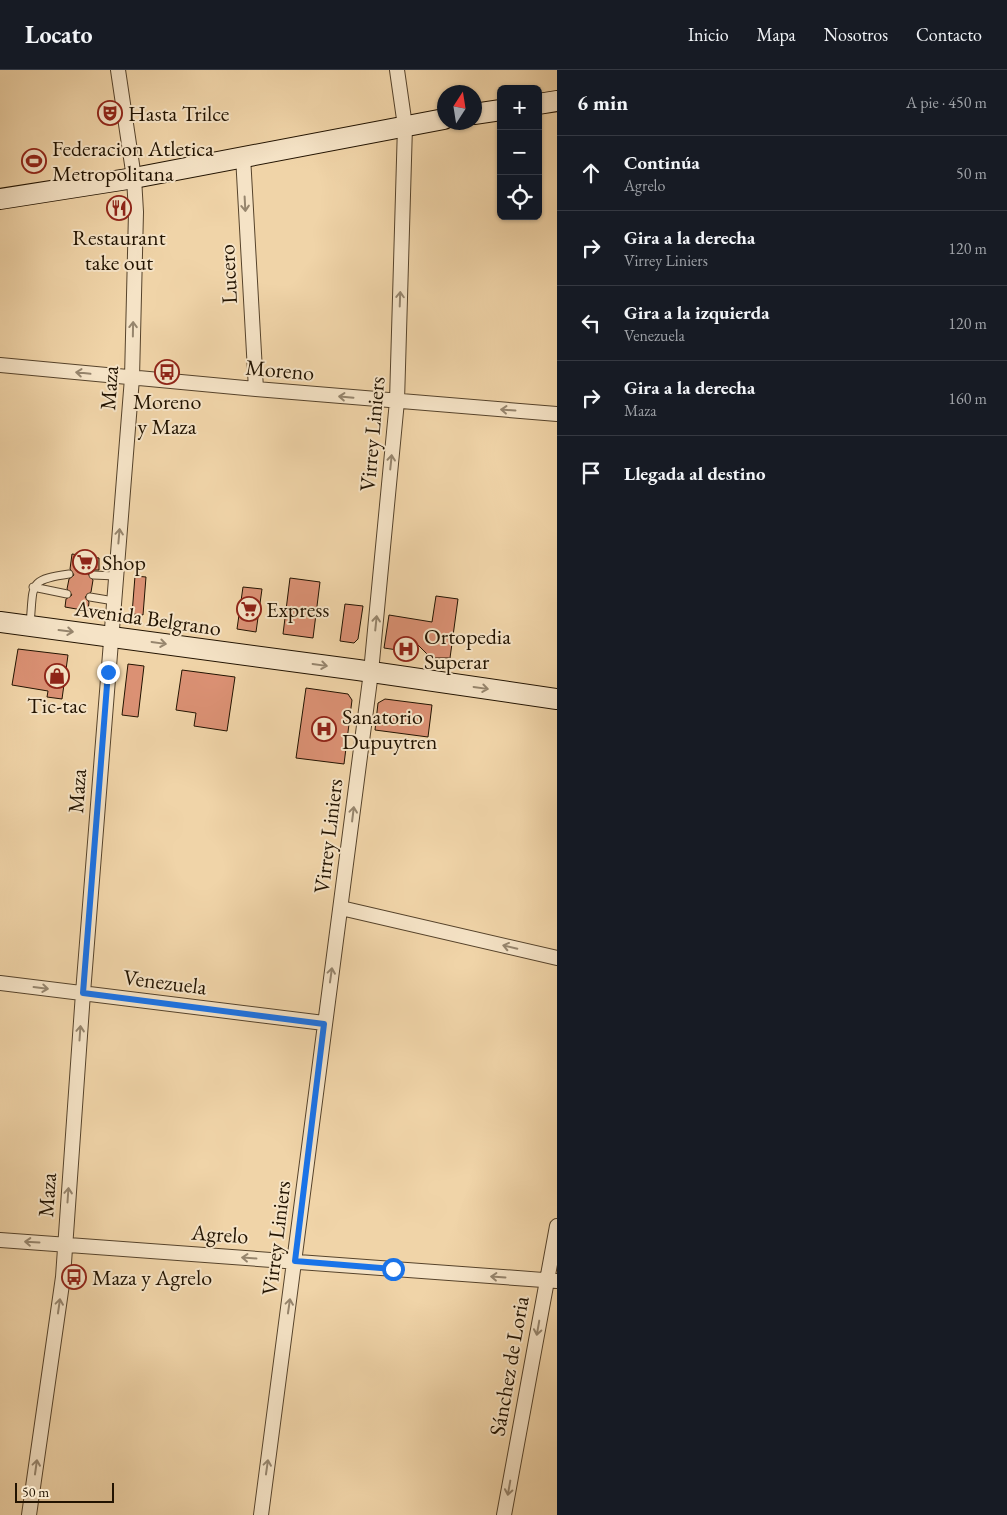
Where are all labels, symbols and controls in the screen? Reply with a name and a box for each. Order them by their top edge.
text: Locato [25,19,93,50]
text: Inicio [688,23,729,46]
text: Mapa [757,23,796,46]
text: Nosotros [824,23,888,46]
text: Contacto [916,23,982,46]
north arrow [437,85,482,130]
map controls [497,85,542,220]
button: + [497,85,542,130]
text: 6 min [577,89,628,116]
text: A pie · 450 m [906,92,987,113]
place label: Hasta Trilce [128,99,230,128]
theatre icon: Hasta Trilce [97,100,123,126]
button: − [497,130,542,175]
place label: Federacion Atletica Metropolitana [52,134,214,188]
sports icon: Federacion Atletica Metropolitana [21,148,47,174]
text: Continúa [624,150,700,175]
icon: ahead [577,159,605,187]
text: 50 m [956,163,987,184]
button: locate [497,175,542,220]
text: Agrelo [624,175,665,196]
restaurant icon: Restaurant take out [106,195,132,221]
one-way arrow [241,196,250,212]
place label: Restaurant take out [72,223,166,277]
text: Gira a la derecha [624,225,755,250]
icon: right [577,234,605,262]
text: 120 m [948,238,987,259]
street label: Lucero [212,243,244,305]
text: Virrey Liniers [624,250,708,271]
one-way arrow [396,292,405,308]
text: Gira a la izquierda [624,300,770,325]
icon: left [577,309,605,337]
text: 120 m [948,313,987,334]
one-way arrow [128,321,138,338]
text: Venezuela [624,325,685,346]
street label: Moreno [245,353,316,387]
bus stop icon: Moreno y Maza [154,359,180,385]
street label: Maza [93,364,125,411]
one-way arrow [76,368,92,378]
street label: Virrey Liniers [353,375,391,493]
text: Gira a la derecha [624,375,755,400]
icon: right [577,384,605,412]
place label: Moreno y Maza [133,387,201,441]
text: 160 m [948,388,987,409]
one-way arrow [339,392,355,401]
text: Maza [624,400,657,421]
one-way arrow [501,405,517,414]
one-way arrow [387,454,396,470]
icon: arrive [577,459,605,487]
text: Llegada al destino [624,461,766,486]
one-way arrow [115,528,124,544]
place label: Shop [102,548,146,577]
supermarket icon: Shop [72,549,98,575]
street label: Avenida Belgrano [72,593,223,643]
place label: Express [266,595,329,624]
supermarket icon: Express [236,596,262,622]
one-way arrow [371,616,380,632]
place label: Ortopedia Superar [424,622,511,676]
one-way arrow [57,626,73,636]
hospital icon: Ortopedia Superar [393,636,419,662]
one-way arrow [151,638,167,648]
one-way arrow [312,660,328,670]
route end [97,661,120,684]
shop icon: Tic-tac [44,663,70,689]
one-way arrow [473,684,489,694]
place label: Tic-tac [27,691,87,720]
place label: Sanatorio Dupuytren [342,702,438,756]
hospital icon: Sanatorio Dupuytren [311,716,337,742]
street label: Maza [61,767,93,814]
street label: Virrey Liniers [307,777,349,895]
one-way arrow [348,807,358,823]
one-way arrow [502,942,518,951]
street label: Venezuela [122,962,209,1002]
one-way arrow [326,968,336,984]
one-way arrow [33,983,49,993]
one-way arrow [75,1025,85,1041]
street label: Maza [31,1171,63,1218]
street label: Virrey Liniers [255,1179,297,1297]
one-way arrow [64,1187,73,1203]
street label: Agrelo [190,1217,249,1250]
one-way arrow [25,1237,41,1246]
one-way arrow [241,1253,257,1262]
route start [382,1258,405,1281]
place label: Maza y Agrelo [92,1263,212,1292]
bus stop icon: Maza y Agrelo [61,1264,87,1290]
one-way arrow [490,1272,506,1281]
street label: Sánchez de Loria [482,1294,536,1438]
one-way arrow [54,1298,64,1314]
one-way arrow [284,1298,294,1314]
one-way arrow [533,1320,542,1336]
one-way arrow [31,1459,41,1475]
one-way arrow [262,1459,272,1475]
one-way arrow [503,1479,513,1495]
scale bar [15,1480,114,1503]
text: 50 m [22,1483,49,1501]

